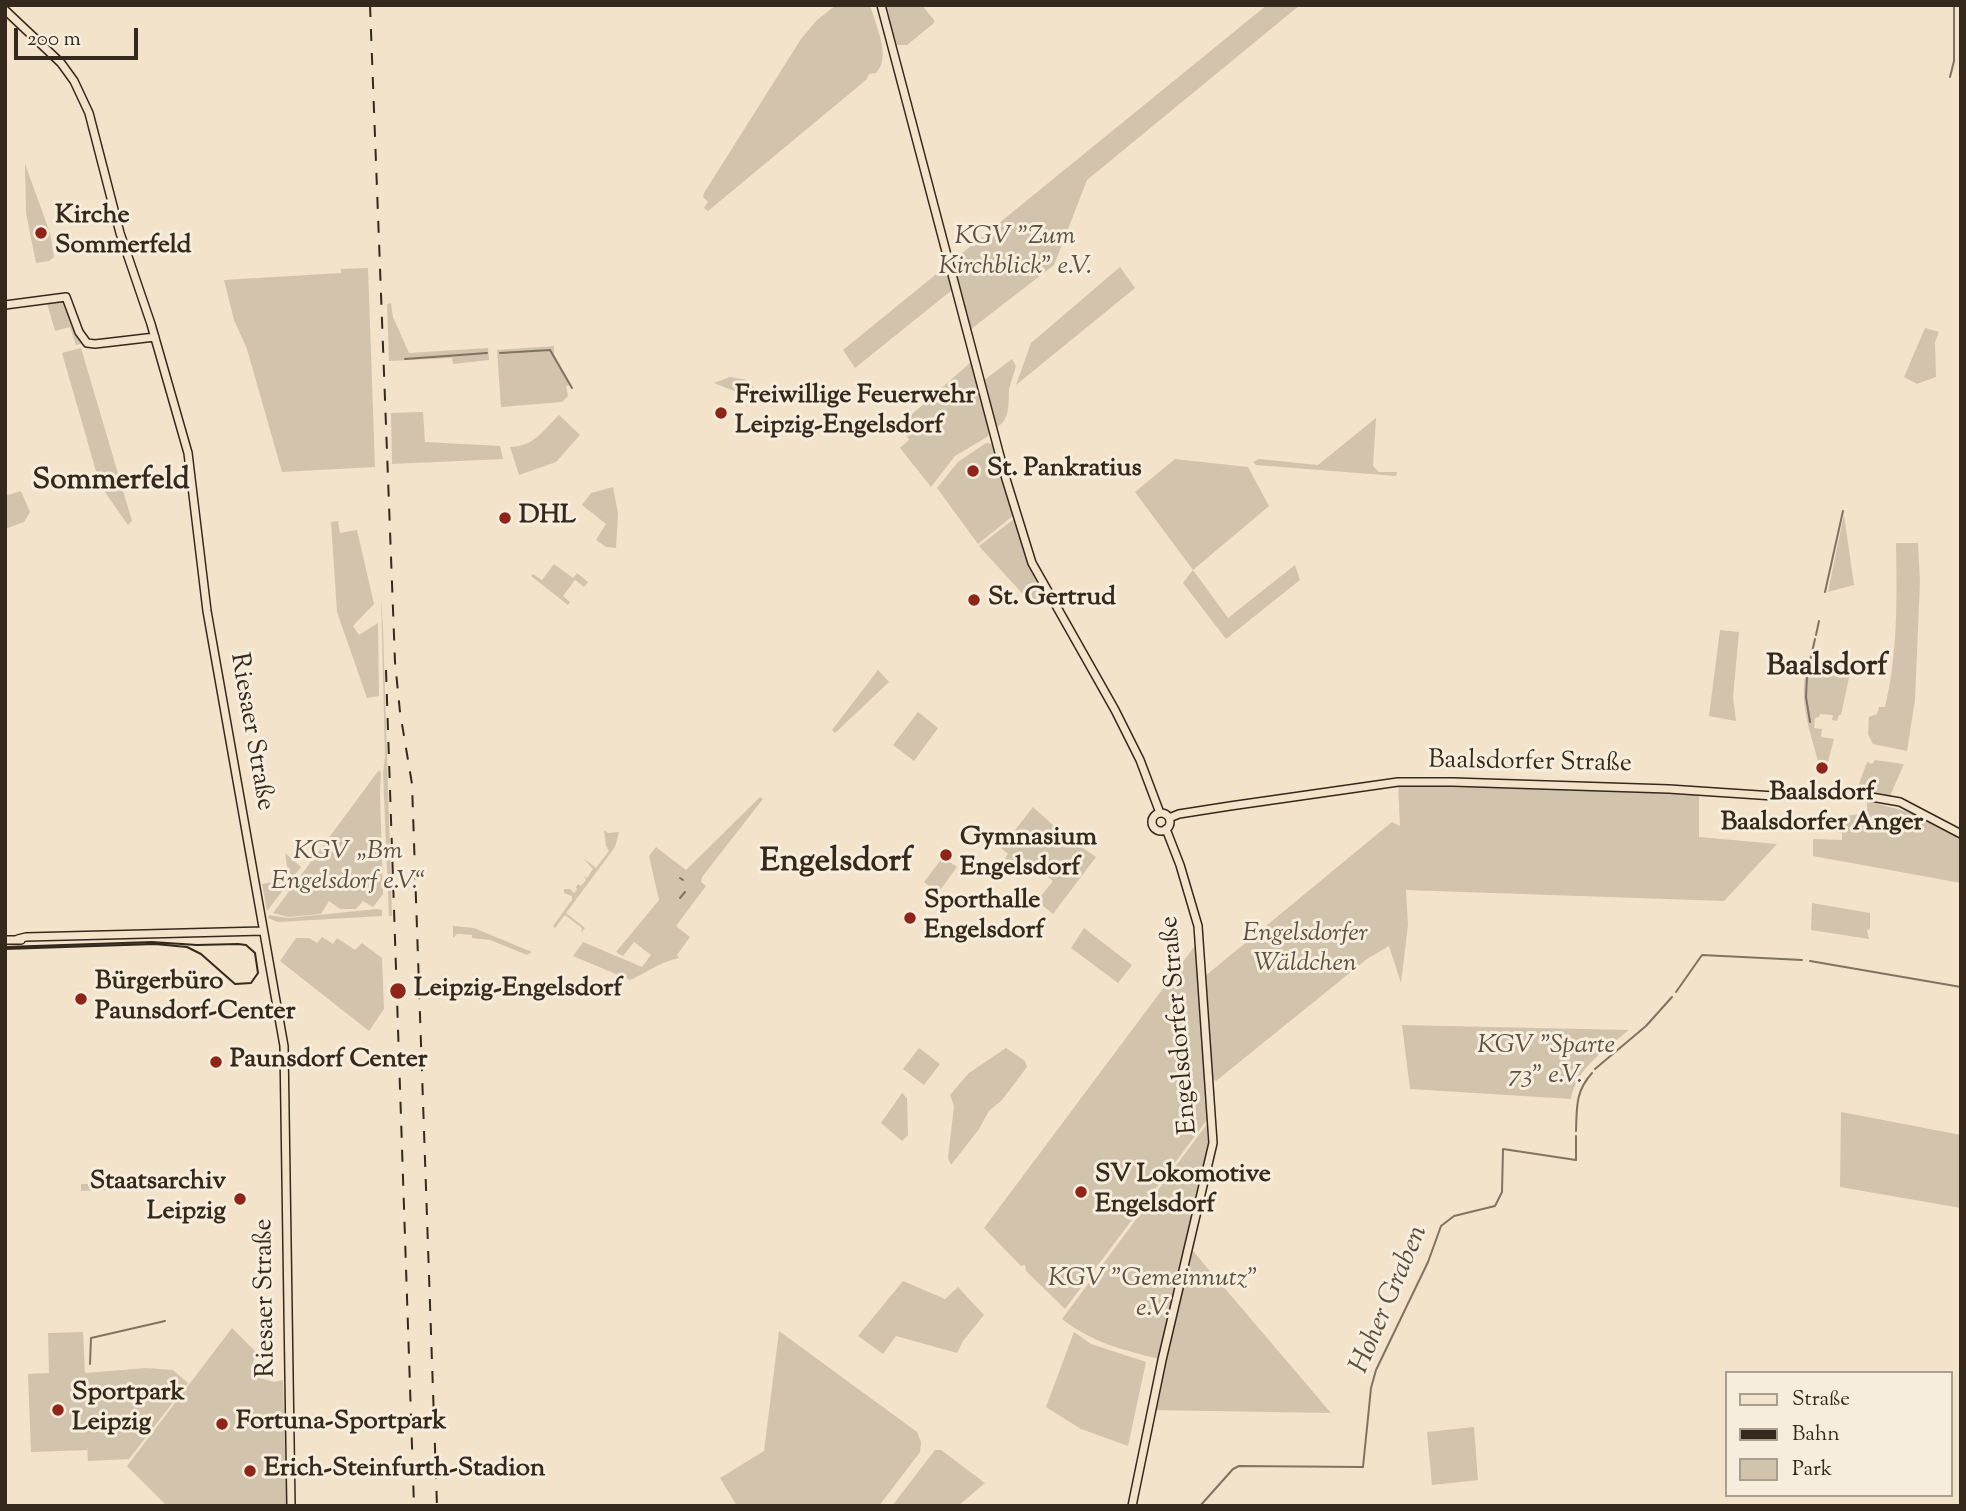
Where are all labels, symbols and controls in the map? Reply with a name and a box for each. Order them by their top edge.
scale bar [18,14,142,58]
text: 200 m [27,25,81,55]
place label: Kirche Sommerfeld [55,202,191,264]
park label: KGV "Zum Kirchblick" e.V. [939,223,1091,284]
marker: Kirche Sommerfeld [33,225,49,241]
place label: Freiwillige Feuerwehr Leipzig-Engelsdorf [735,382,975,444]
marker: Freiwillige Feuerwehr Leipzig-Engelsdorf [713,405,729,421]
place label: St. Pankratius [987,455,1142,487]
marker: St. Pankratius [965,463,981,479]
district label: Sommerfeld [32,465,190,501]
place label: DHL [519,502,576,534]
marker: DHL [497,510,513,526]
place label: St. Gertrud [988,584,1116,616]
marker: St. Gertrud [966,592,982,608]
street label: Riesaer Straße [221,651,279,813]
district label: Baalsdorf [1766,651,1888,687]
street label: Baalsdorfer Straße [1428,747,1632,781]
marker: Baalsdorf Baalsdorfer Anger [1814,760,1830,776]
place label: Baalsdorf Baalsdorfer Anger [1721,779,1923,840]
place label: Gymnasium Engelsdorf [960,824,1097,886]
park label: KGV „Bm Engelsdorf e.V.“ [271,838,425,900]
district label: Engelsdorf [760,844,912,884]
marker: Gymnasium Engelsdorf [938,847,954,863]
place label: Sporthalle Engelsdorf [924,887,1044,948]
marker: Sporthalle Engelsdorf [902,910,918,926]
street label: Engelsdorfer Straße [1156,915,1206,1135]
park label: Engelsdorfer Wäldchen [1242,920,1368,982]
place label: Bürgerbüro Paunsdorf-Center [95,968,295,1030]
place label: Leipzig-Engelsdorf [414,975,622,1007]
marker: Leipzig-Engelsdorf [388,981,408,1001]
marker: Bürgerbüro Paunsdorf-Center [73,991,89,1007]
park label: KGV "Sparte 73" e.V. [1477,1032,1615,1094]
place label: Paunsdorf Center [230,1046,428,1078]
marker: Paunsdorf Center [208,1054,224,1070]
place label: SV Lokomotive Engelsdorf [1095,1161,1271,1222]
place label: Staatsarchiv Leipzig [90,1168,226,1230]
marker: SV Lokomotive Engelsdorf [1073,1184,1089,1200]
marker: Staatsarchiv Leipzig [232,1191,248,1207]
street label: Riesaer Straße [250,1218,284,1378]
water label: Hoher Graben [1345,1221,1437,1379]
park label: KGV "Gemeinnutz" e.V. [1048,1265,1258,1326]
legend [1724,1371,1952,1497]
place label: Sportpark Leipzig [72,1379,185,1440]
text: Straße [1792,1385,1850,1415]
marker: Sportpark Leipzig [50,1402,66,1418]
place label: Fortuna-Sportpark [236,1408,446,1440]
marker: Fortuna-Sportpark [214,1416,230,1432]
text: Bahn [1792,1420,1840,1450]
place label: Erich-Steinfurth-Stadion [264,1455,545,1487]
text: Park [1792,1455,1832,1485]
marker: Erich-Steinfurth-Stadion [242,1463,258,1479]

